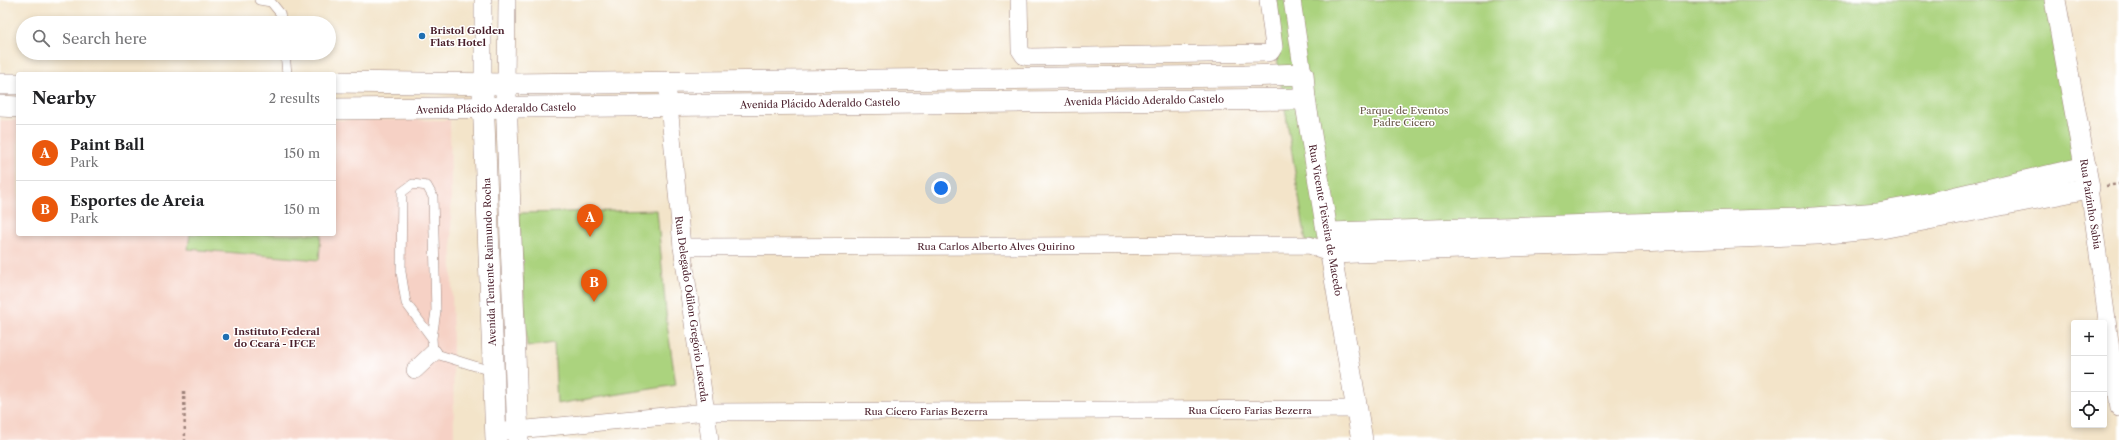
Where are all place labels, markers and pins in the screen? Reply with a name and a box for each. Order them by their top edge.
place label: Bristol Golden Flats Hotel [430,24,505,49]
marker: Bristol Golden Flats Hotel [417,31,427,41]
pin: A [577,204,603,237]
pin: B [581,269,607,302]
place label: Instituto Federal do Ceará - IFCE [234,325,320,350]
marker: Instituto Federal do Ceará - IFCE [221,332,231,342]

